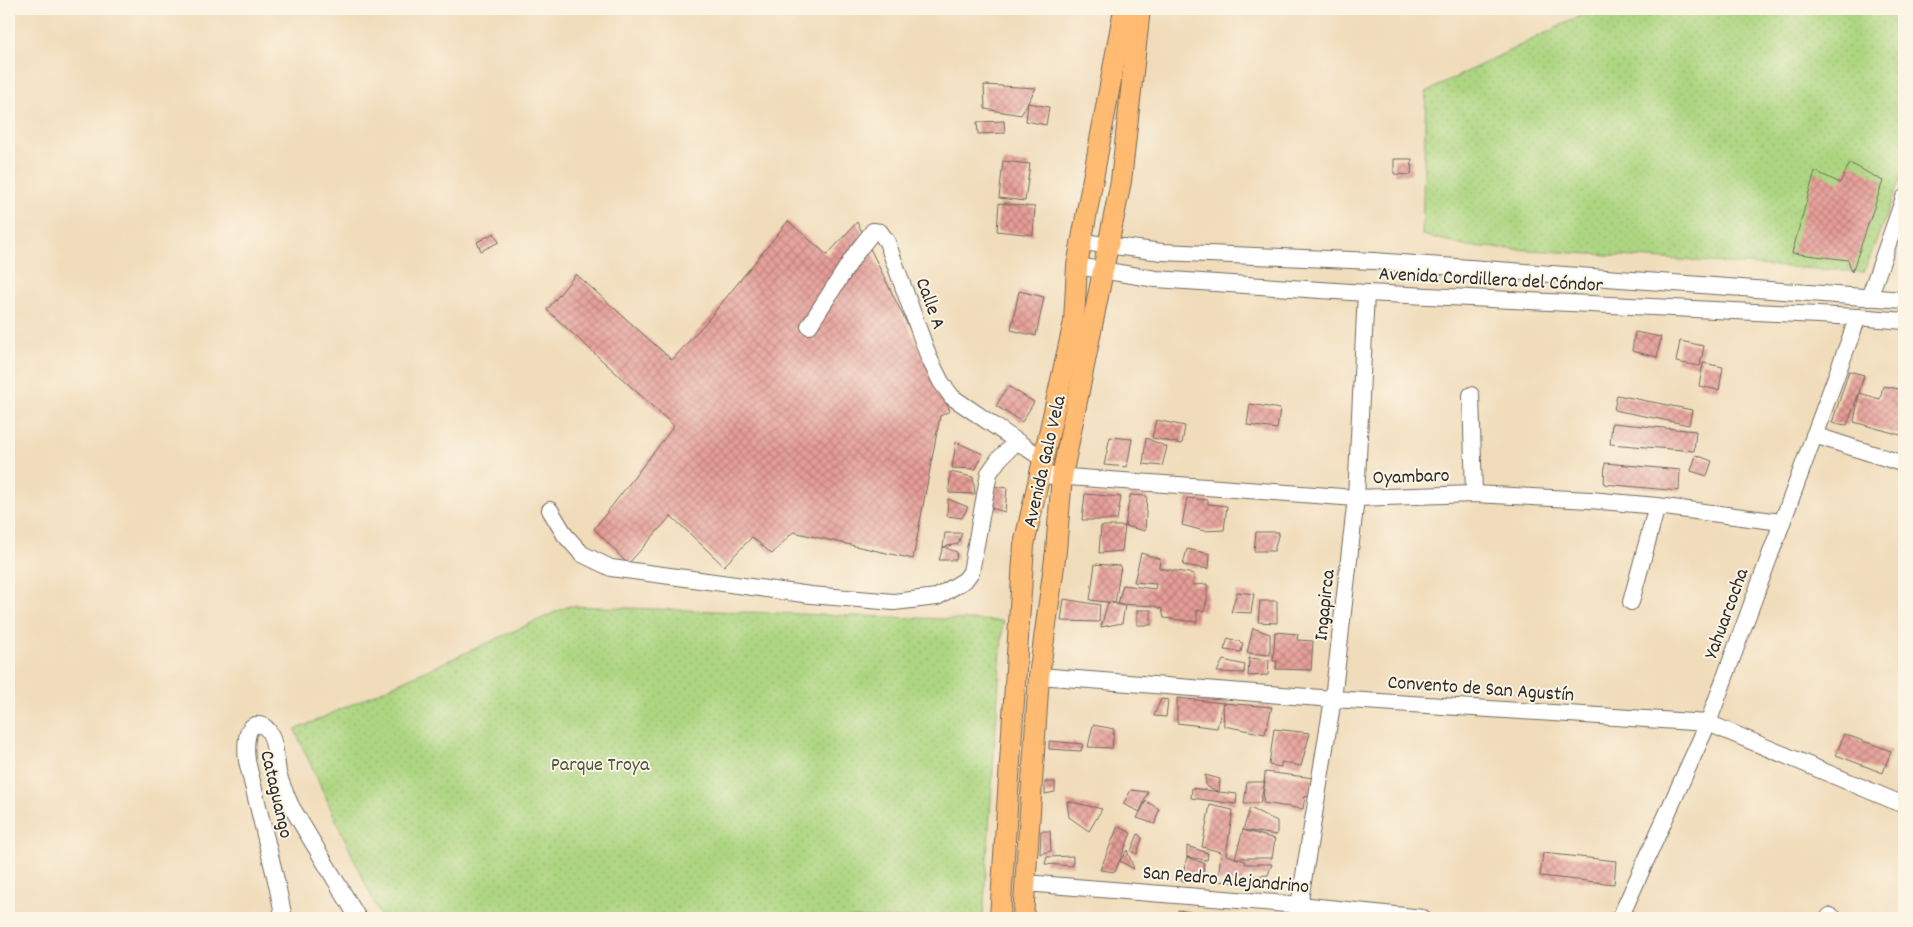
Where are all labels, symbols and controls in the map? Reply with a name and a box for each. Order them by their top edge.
street label: Avenida Cordillera del Cóndor [1378,261,1604,301]
street label: Calle A [907,274,951,334]
street label: Avenida Galo Vela [1017,392,1075,530]
street label: Oyambaro [1372,463,1450,493]
street label: Yahuarcocha [1698,564,1757,663]
street label: Ingapirca [1308,568,1344,642]
street label: Convento de San Agustín [1387,670,1575,710]
street label: Cataguango [251,748,299,842]
park label: Parque Troya [551,752,650,780]
street label: San Pedro Alejandrino [1141,860,1310,902]

